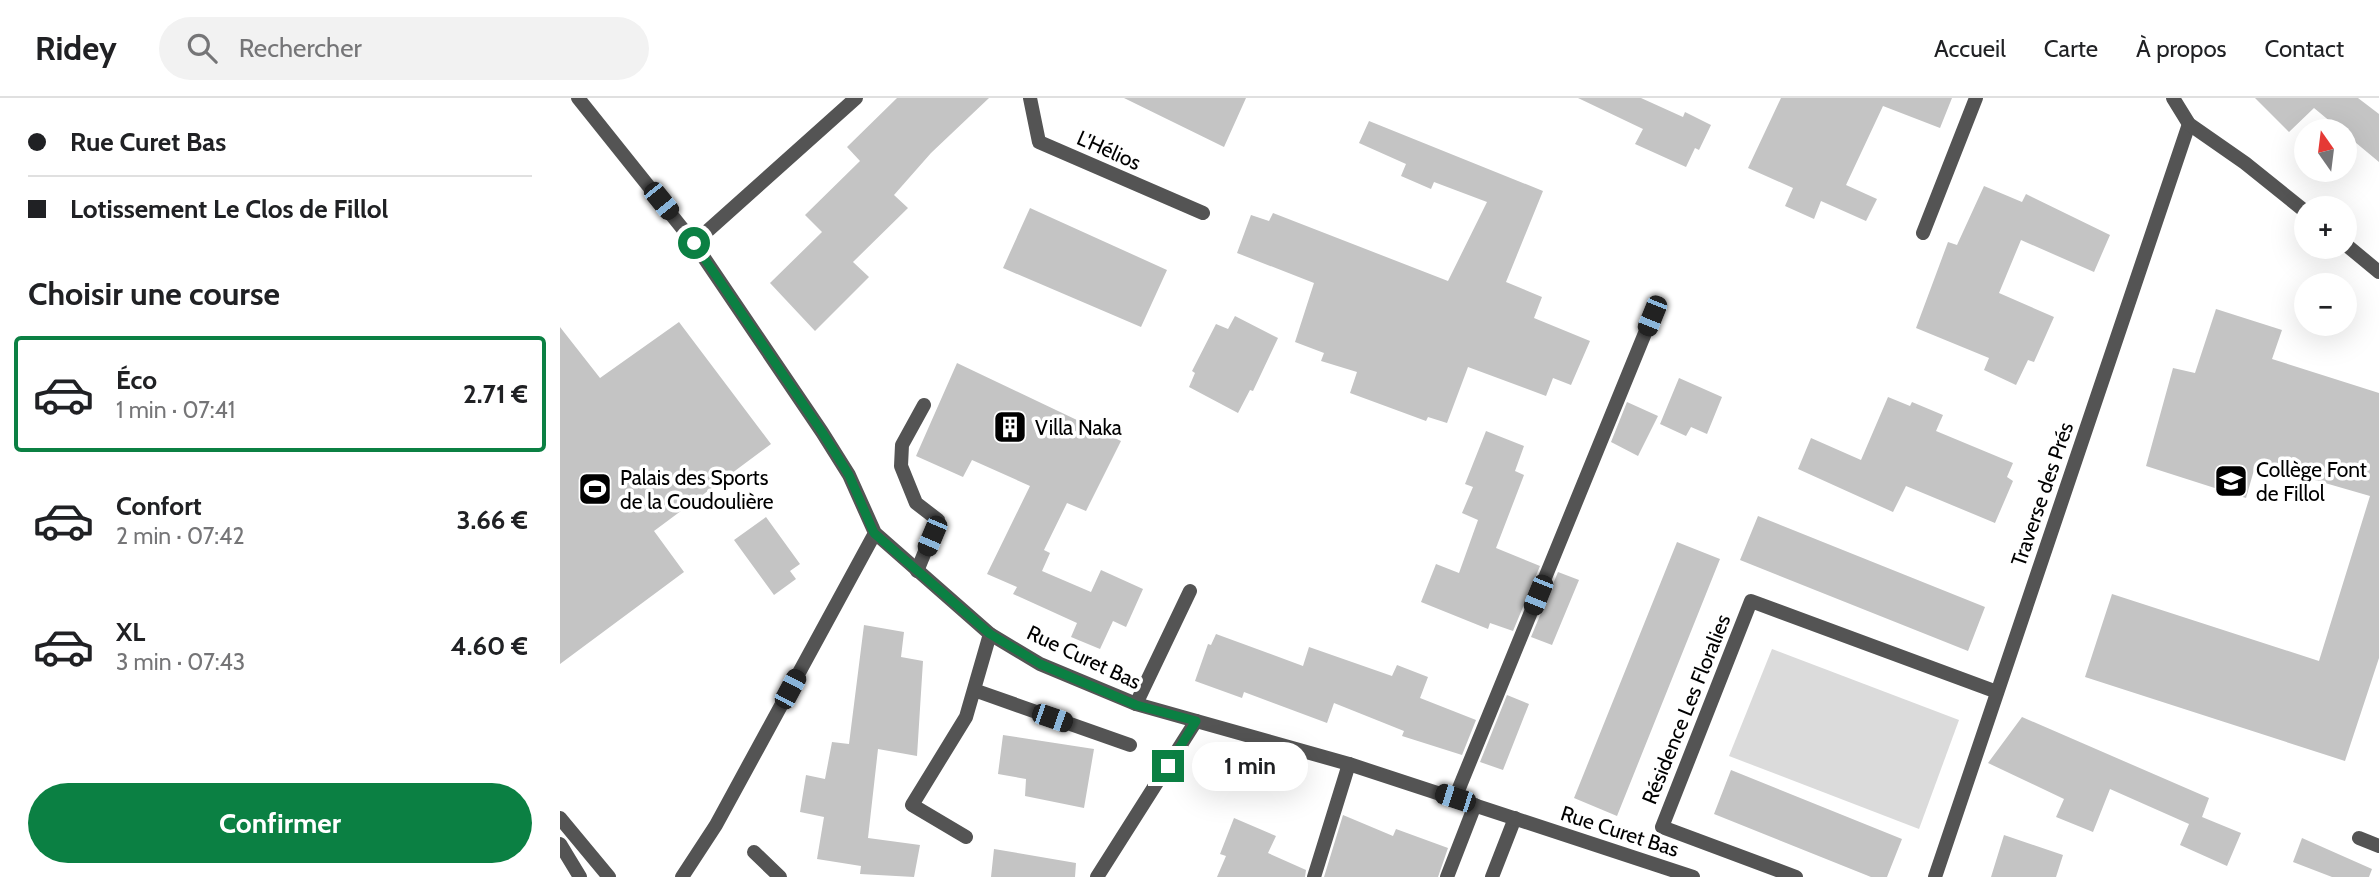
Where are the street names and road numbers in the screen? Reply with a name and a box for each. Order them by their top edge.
street label: L'Hélios [1073,125,1145,175]
street label: Traverse des Prés [2006,418,2078,569]
street label: Résidence Les Floralies [1636,610,1736,808]
street label: Rue Curet Bas [1023,620,1145,694]
street label: Rue Curet Bas [1558,800,1683,862]

